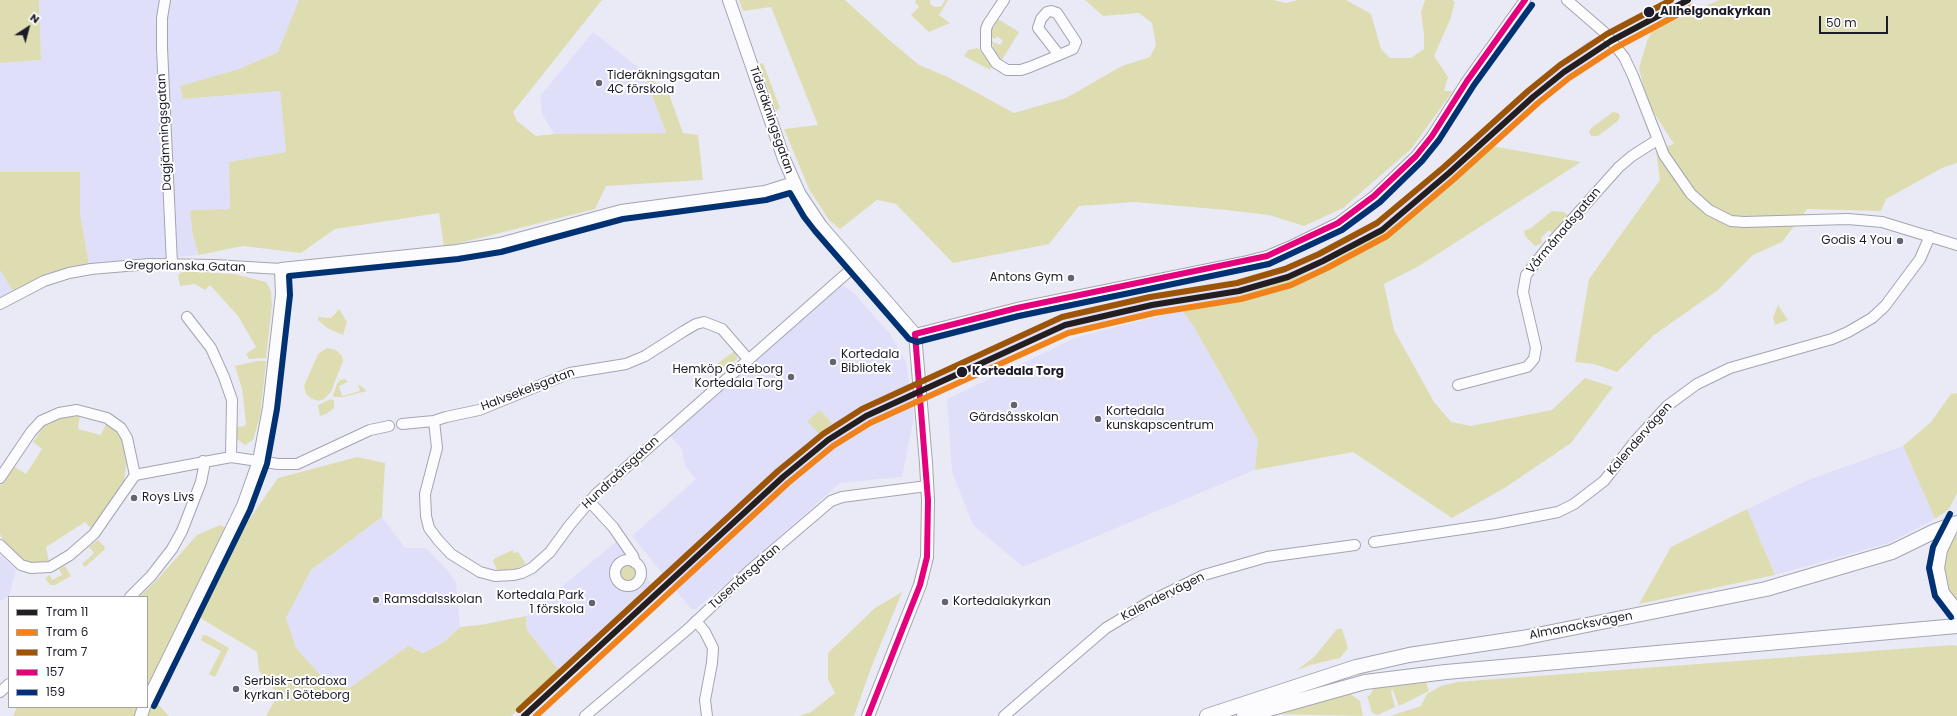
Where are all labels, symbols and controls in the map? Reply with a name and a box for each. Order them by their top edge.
marker: Allhelgonakyrkan [1642,5,1656,19]
place label: Allhelgonakyrkan [1660,5,1771,19]
north arrow [8,8,48,48]
scale bar [1821,8,1890,34]
text: N [27,9,43,27]
text: 50 m [1826,14,1857,31]
street label: Tideräkningsgatan [746,64,796,176]
place label: Tideräkningsgatan 4C förskola [607,69,720,97]
street label: Dagjämningsgatan [155,73,175,191]
marker: Tideräkningsgatan 4C förskola [594,78,604,88]
street label: Vårmånadsgatan [1524,185,1604,277]
place label: Godis 4 You [1821,234,1892,248]
marker: Godis 4 You [1895,236,1905,246]
street label: Gregorianska Gatan [124,259,246,275]
place label: Antons Gym [990,271,1063,285]
marker: Antons Gym [1066,273,1076,283]
place label: Kortedala Bibliotek [841,348,899,376]
marker: Kortedala Bibliotek [828,357,838,367]
place label: Hemköp Göteborg Kortedala Torg [673,363,783,391]
marker: Kortedala Torg [955,365,969,379]
place label: Kortedala Torg [972,365,1064,379]
street label: Halvsekelsgatan [479,366,577,414]
marker: Hemköp Göteborg Kortedala Torg [786,372,796,382]
marker: Gärdsåsskolan [1009,400,1019,410]
street label: Kalendervägen [1605,400,1675,478]
place label: Kortedala kunskapscentrum [1106,405,1214,433]
place label: Gärdsåsskolan [969,411,1059,425]
marker: Kortedala kunskapscentrum [1093,414,1103,424]
street label: Hundraårsgatan [580,434,662,512]
place label: Roys Livs [142,491,194,505]
marker: Roys Livs [129,493,139,503]
street label: Tusenårsgatan [706,541,784,613]
street label: Kalendervägen [1119,570,1207,624]
place label: Kortedala Park 1 förskola [497,589,584,617]
place label: Ramsdalsskolan [384,593,482,607]
marker: Ramsdalsskolan [371,595,381,605]
place label: Kortedalakyrkan [953,595,1051,609]
legend [8,596,148,708]
marker: Kortedalakyrkan [940,597,950,607]
marker: Kortedala Park 1 förskola [587,598,597,608]
text: Tram 11 [46,603,88,620]
street label: Almanacksvägen [1528,609,1634,643]
text: Tram 6 [46,623,88,640]
text: Tram 7 [46,643,87,660]
text: 157 [46,663,64,680]
place label: Serbisk-ortodoxa kyrkan i Göteborg [244,675,350,703]
text: 159 [46,683,65,700]
marker: Serbisk-ortodoxa kyrkan i Göteborg [231,684,241,694]

